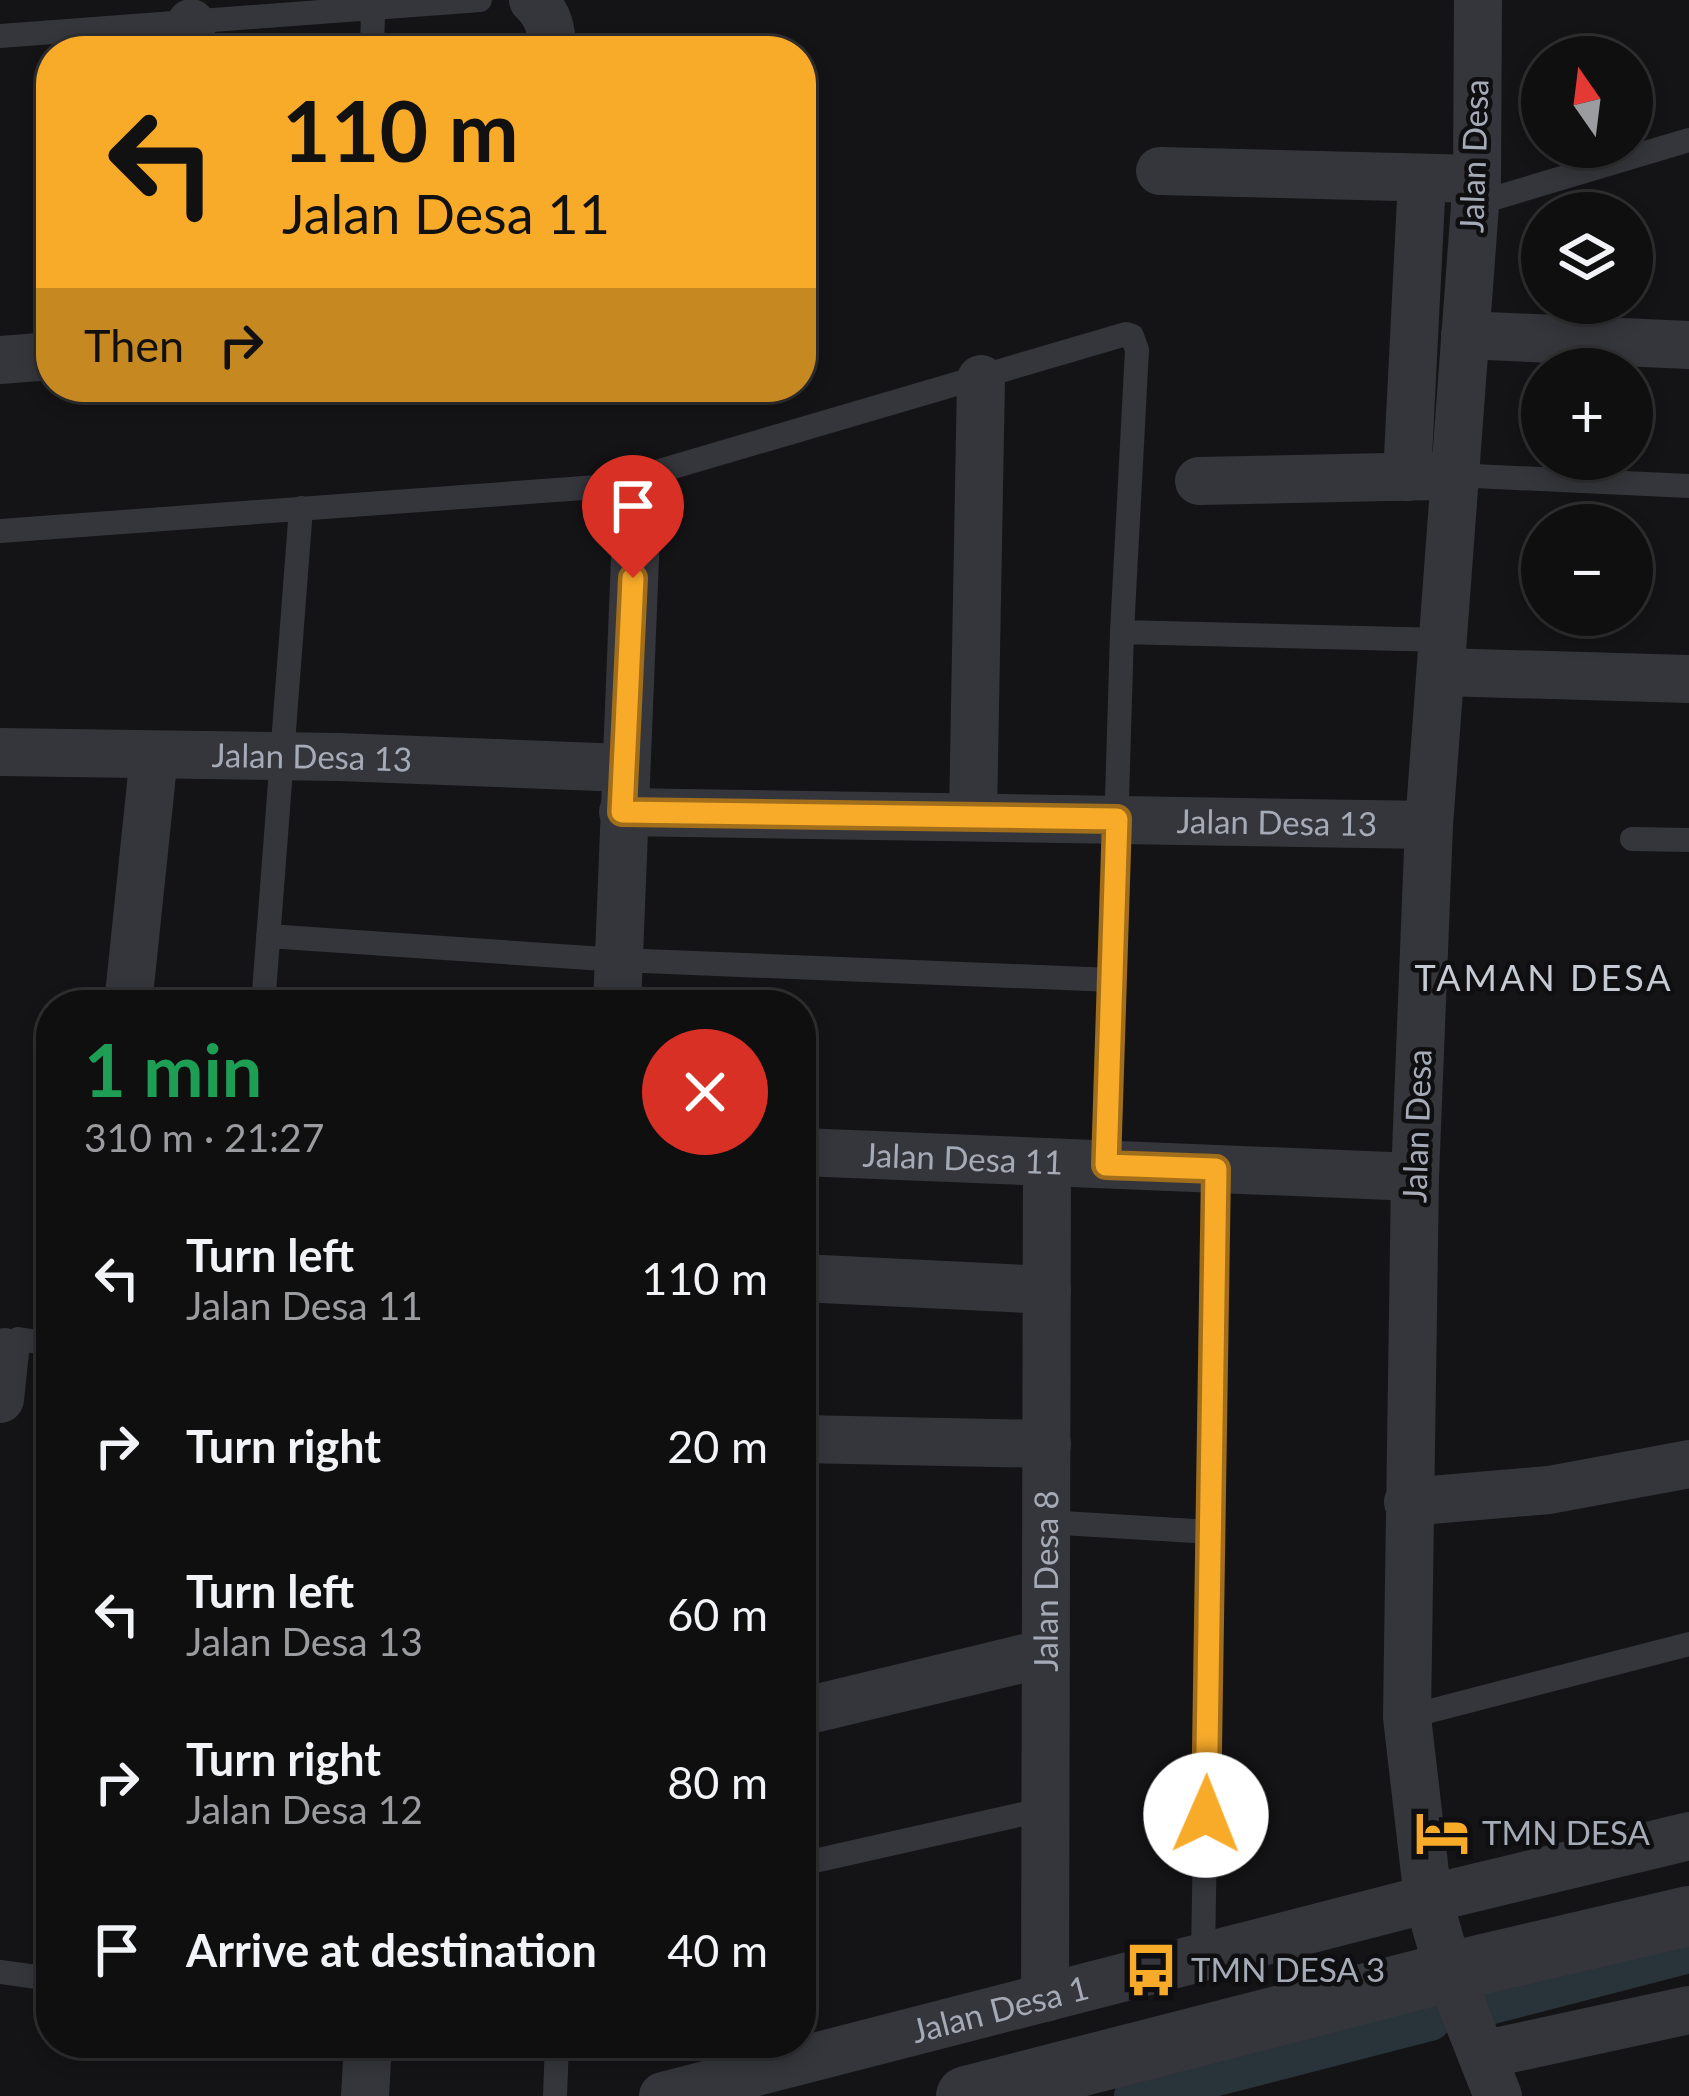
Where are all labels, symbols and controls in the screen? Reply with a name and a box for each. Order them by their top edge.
north arrow [1521,36,1653,168]
map controls [1521,36,1653,636]
street label: Jalan Desa [1450,78,1496,233]
text: 110 m [282,79,519,180]
icon: left [84,84,240,240]
text: Jalan Desa 11 [282,181,610,246]
button: layers [1521,192,1653,324]
icon: right [208,312,274,378]
text: Then [84,318,184,372]
button: + [1521,348,1653,480]
pin [582,455,684,578]
icon: arrive [600,473,666,539]
button: − [1521,504,1653,636]
street label: Jalan Desa 13 [211,734,413,779]
street label: Jalan Desa 13 [1176,800,1378,843]
district label: TAMAN DESA [1414,955,1674,999]
text: 1 min [84,1026,262,1112]
button: close [642,1029,768,1155]
street label: Jalan Desa [1393,1048,1439,1203]
text: 310 m · 21:27 [84,1114,324,1160]
street label: Jalan Desa 11 [862,1134,1064,1182]
text: Turn left [186,1228,354,1282]
icon: left [84,1245,150,1311]
text: 110 m [641,1251,768,1305]
text: Jalan Desa 11 [186,1282,423,1328]
icon: right [84,1413,150,1479]
text: Turn right [186,1419,381,1473]
text: 20 m [667,1419,768,1473]
street label: Jalan Desa 8 [1025,1490,1065,1672]
text: Turn left [186,1564,354,1618]
icon: left [84,1581,150,1647]
text: 60 m [667,1587,768,1641]
text: Jalan Desa 13 [186,1618,423,1664]
text: Turn right [186,1732,381,1786]
icon: right [84,1749,150,1815]
position arrow [1143,1752,1269,1878]
text: 80 m [667,1755,768,1809]
text: Jalan Desa 12 [186,1786,423,1832]
hotel icon: TMN DESA [1413,1804,1471,1862]
place label: TMN DESA [1482,1812,1650,1852]
icon: arrive [84,1917,150,1983]
text: Arrive at destination [186,1923,597,1977]
text: 40 m [667,1923,768,1977]
bus stop icon: TMN DESA 3 [1122,1941,1180,1999]
place label: TMN DESA 3 [1191,1949,1385,1989]
street label: Jalan Desa 1 [907,1966,1093,2050]

